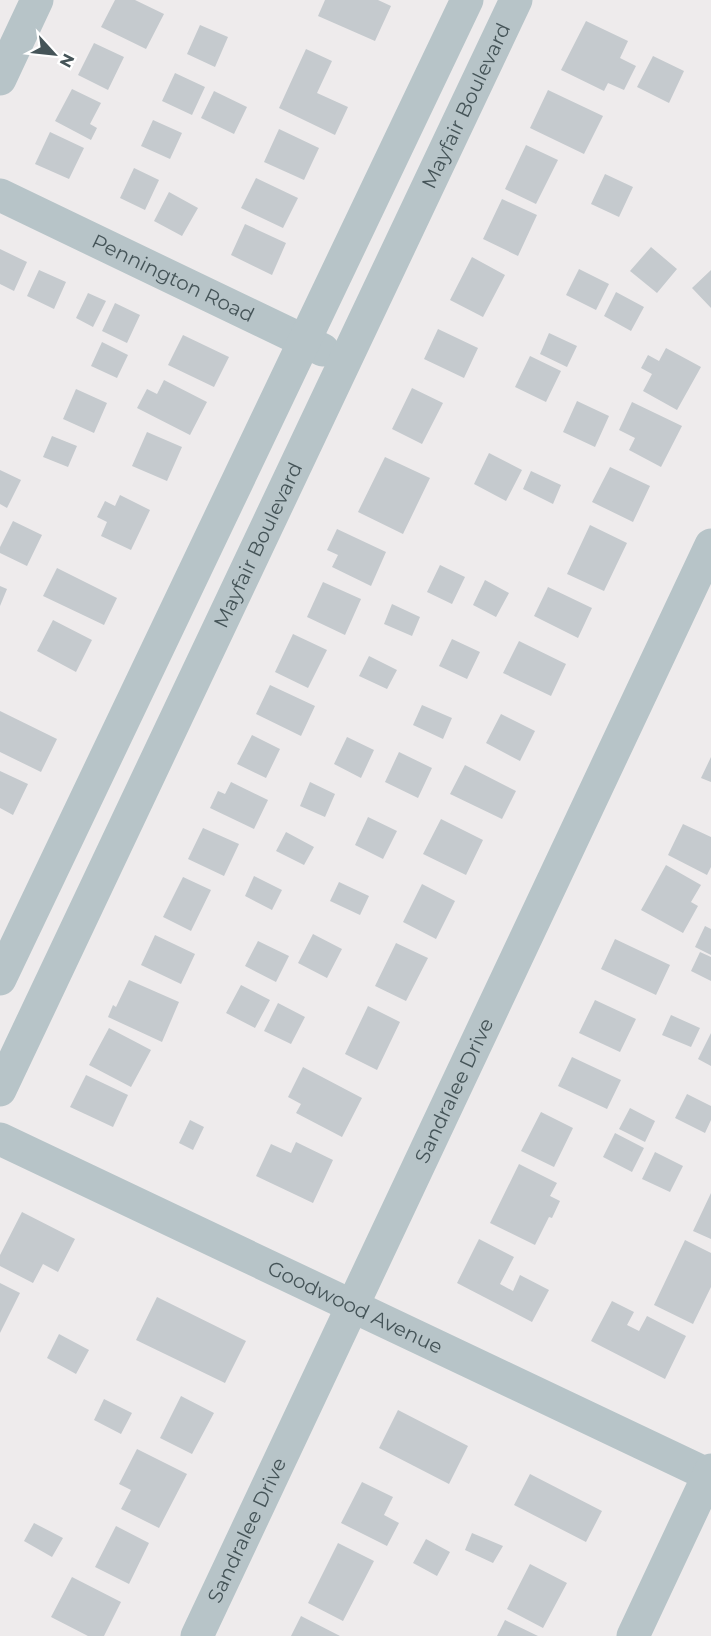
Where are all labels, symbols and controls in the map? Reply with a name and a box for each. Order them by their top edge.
street label: Mayfair Boulevard [417,19,515,192]
north arrow [24,24,84,84]
text: N [56,51,78,71]
street label: Pennington Road [88,229,258,327]
street label: Mayfair Boulevard [209,458,307,632]
street label: Sandralee Drive [410,1014,498,1167]
street label: Goodwood Avenue [264,1256,447,1359]
street label: Sandralee Drive [202,1454,291,1607]

